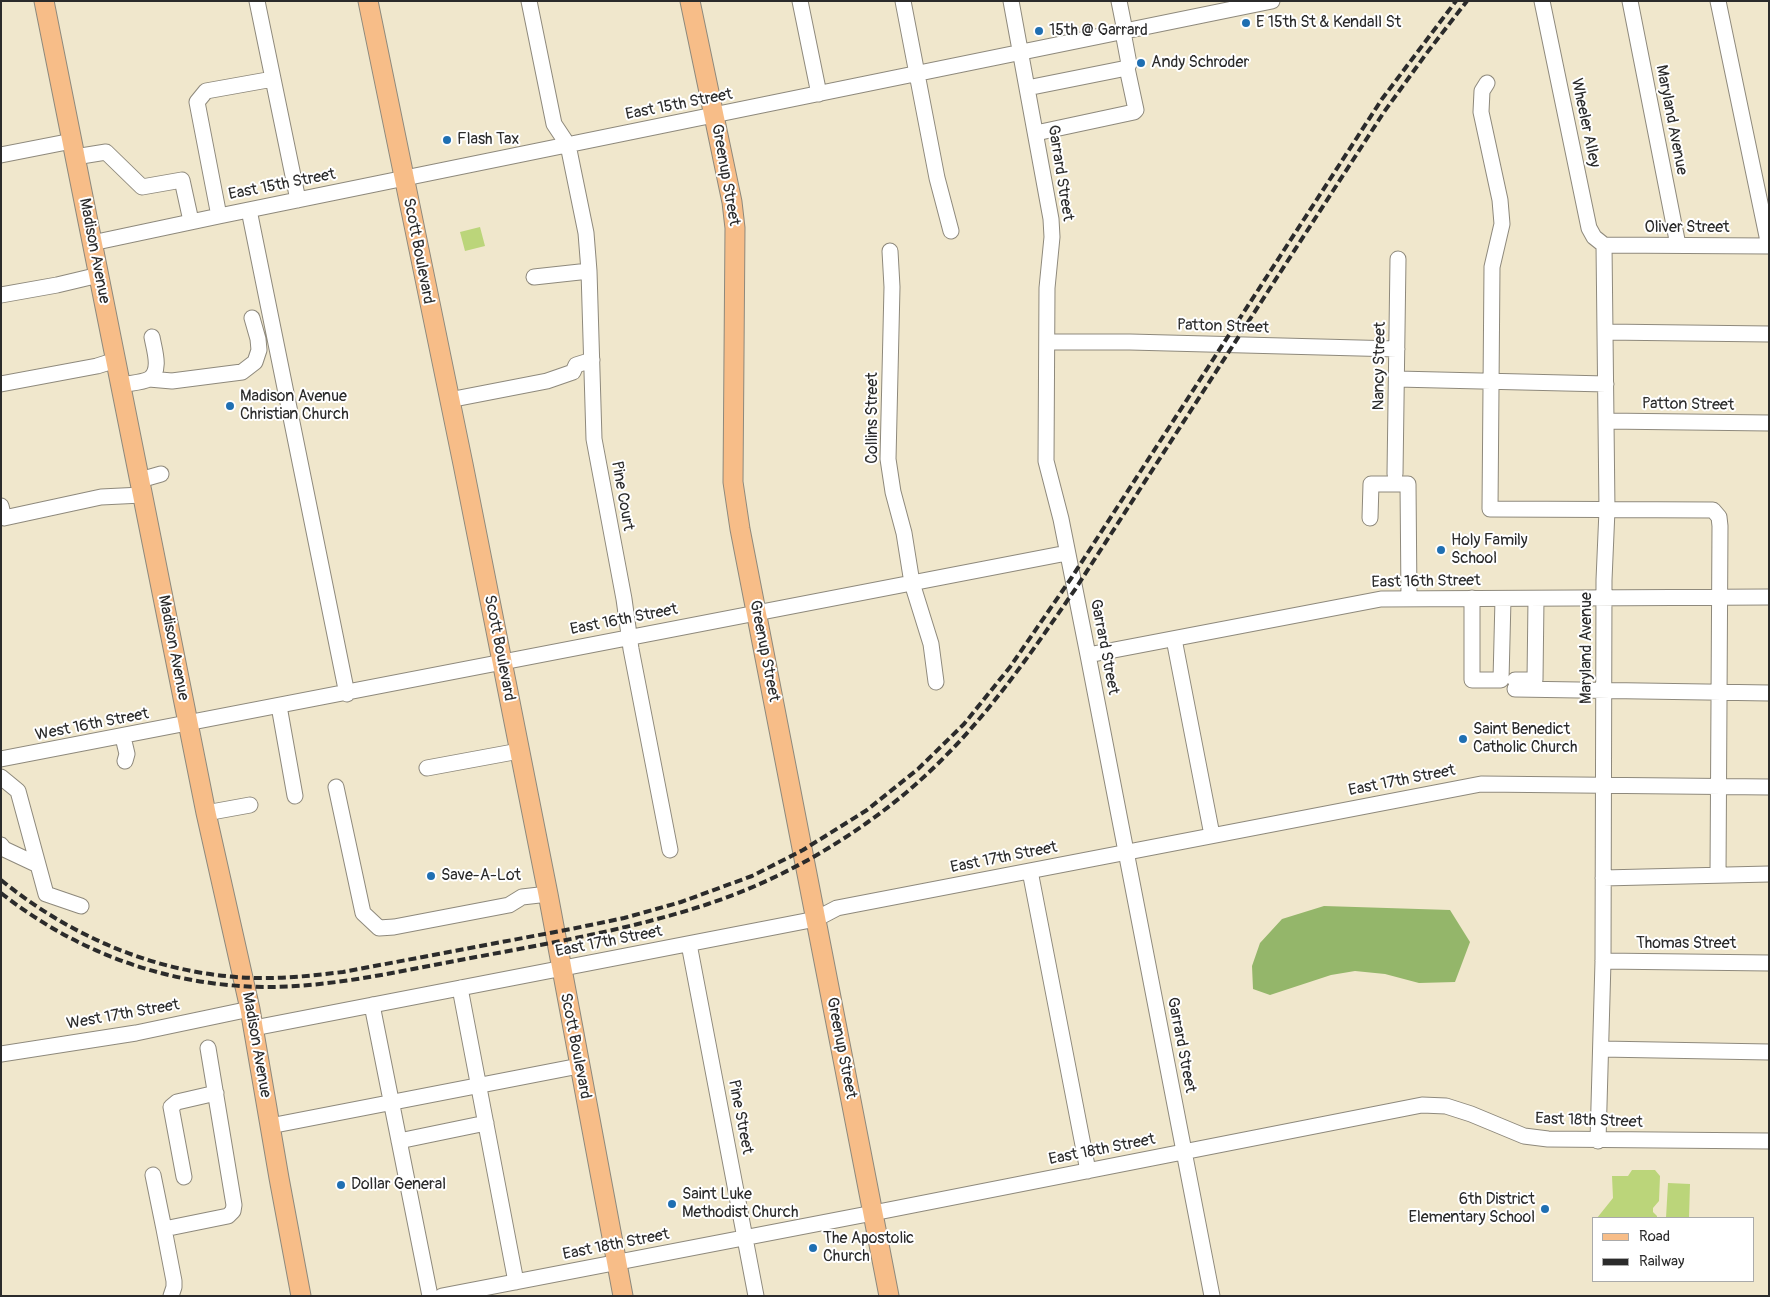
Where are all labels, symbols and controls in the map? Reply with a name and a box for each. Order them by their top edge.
place label: E 15th St & Kendall St [1256,13,1401,33]
marker: E 15th St & Kendall St [1240,17,1252,29]
place label: 15th @ Garrard [1049,21,1148,41]
marker: 15th @ Garrard [1033,25,1045,37]
place label: Andy Schroder [1151,53,1249,73]
marker: Andy Schroder [1135,57,1147,69]
street label: Maryland Avenue [1651,63,1691,177]
street label: Wheeler Alley [1566,77,1604,169]
street label: East 15th Street [624,85,734,125]
street label: Greenup Street [707,123,743,227]
street label: Garrard Street [1043,124,1077,222]
place label: Flash Tax [457,130,519,150]
marker: Flash Tax [441,134,453,146]
street label: East 15th Street [227,165,337,205]
street label: Scott Boulevard [398,196,438,306]
street label: Madison Avenue [74,197,114,305]
street label: Oliver Street [1645,218,1729,238]
street label: Patton Street [1176,316,1270,338]
street label: Nancy Street [1370,322,1390,410]
street label: Collins Street [863,372,883,464]
place label: Madison Avenue Christian Church [240,387,349,425]
street label: Patton Street [1642,395,1734,415]
marker: Madison Avenue Christian Church [224,400,236,412]
street label: Pine Court [606,460,638,532]
place label: Holy Family School [1451,531,1528,569]
marker: Holy Family School [1435,544,1447,556]
street label: East 16th Street [1371,571,1481,593]
street label: Maryland Avenue [1577,592,1597,704]
street label: Scott Boulevard [479,593,519,703]
street label: Madison Avenue [153,594,193,702]
street label: Garrard Street [1085,598,1123,696]
street label: Greenup Street [745,599,783,703]
street label: East 16th Street [569,600,679,640]
street label: West 16th Street [34,705,150,745]
place label: Saint Benedict Catholic Church [1473,720,1577,758]
marker: Saint Benedict Catholic Church [1457,733,1469,745]
street label: East 17th Street [1347,761,1457,801]
street label: East 17th Street [949,838,1059,878]
place label: Save-A-Lot [441,866,521,886]
marker: Save-A-Lot [425,870,437,882]
street label: East 17th Street [554,922,664,962]
street label: Thomas Street [1636,934,1736,954]
street label: Madison Avenue [237,991,275,1099]
street label: Scott Boulevard [555,991,595,1101]
street label: West 17th Street [65,996,181,1034]
street label: Greenup Street [822,996,860,1100]
street label: Garrard Street [1162,996,1200,1094]
street label: Pine Street [723,1078,757,1156]
street label: East 18th Street [1535,1110,1643,1132]
street label: East 18th Street [1047,1130,1157,1170]
place label: Dollar General [351,1175,446,1195]
marker: Dollar General [335,1179,347,1191]
place label: Saint Luke Methodist Church [682,1185,798,1223]
place label: 6th District Elementary School [1409,1190,1535,1228]
marker: Saint Luke Methodist Church [666,1198,678,1210]
marker: 6th District Elementary School [1539,1203,1551,1215]
legend [1592,1217,1755,1282]
street label: East 18th Street [561,1225,671,1265]
text: Road [1639,1227,1670,1246]
place label: The Apostolic Church [823,1229,914,1267]
marker: The Apostolic Church [807,1242,819,1254]
text: Railway [1639,1252,1684,1271]

